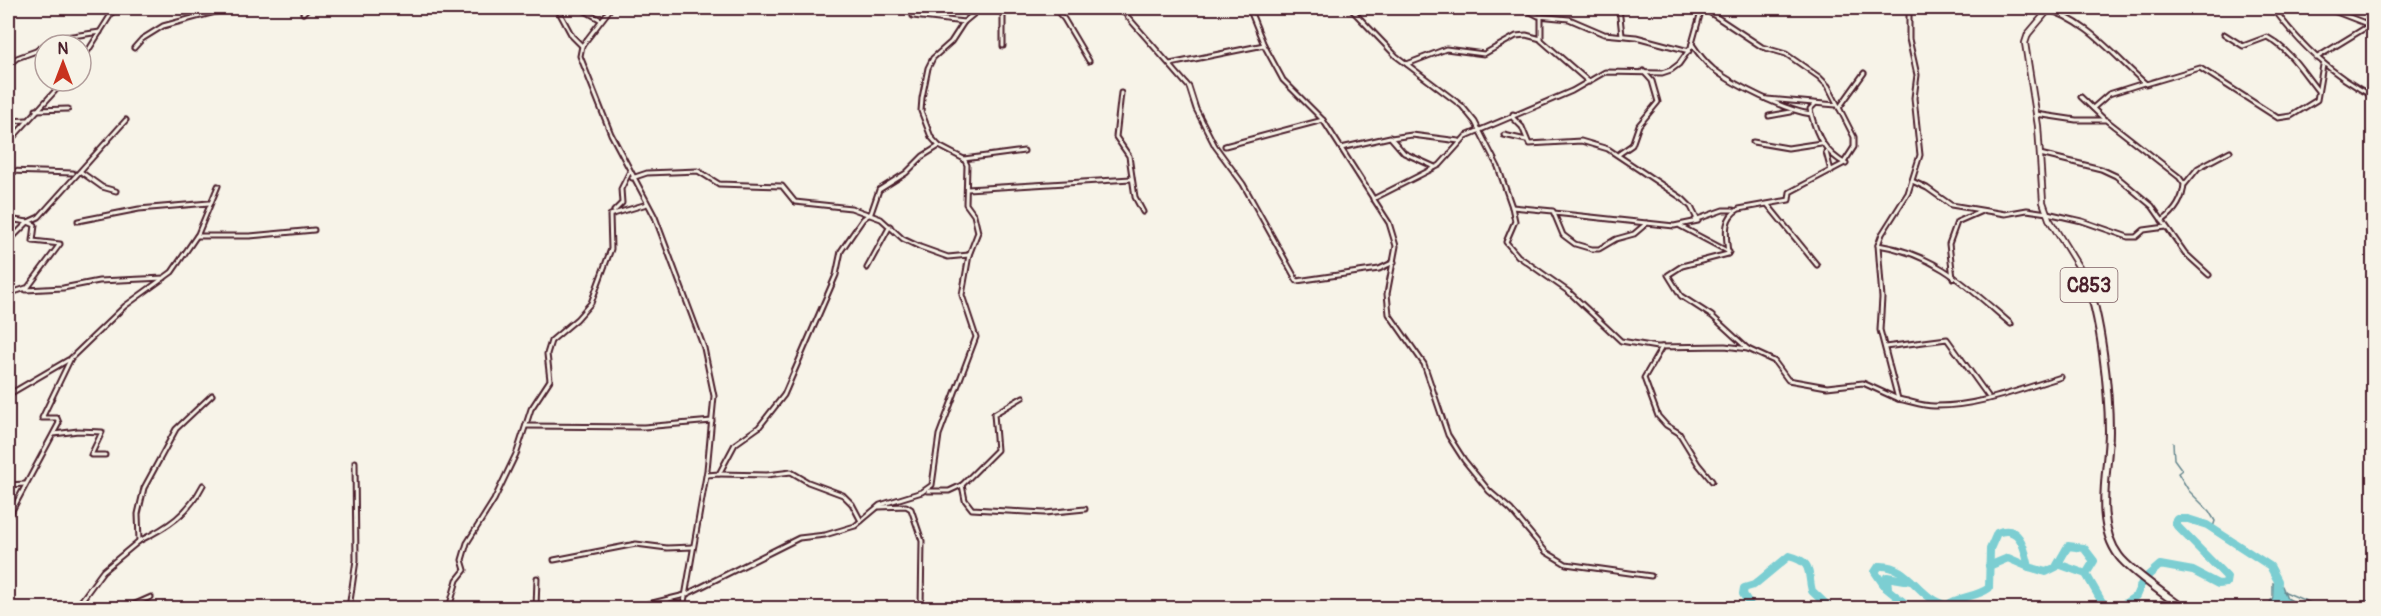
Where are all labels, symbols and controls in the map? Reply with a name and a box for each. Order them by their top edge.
north arrow [33,33,93,93]
text: N [58,39,69,59]
road number: C853 [2060,268,2118,302]

